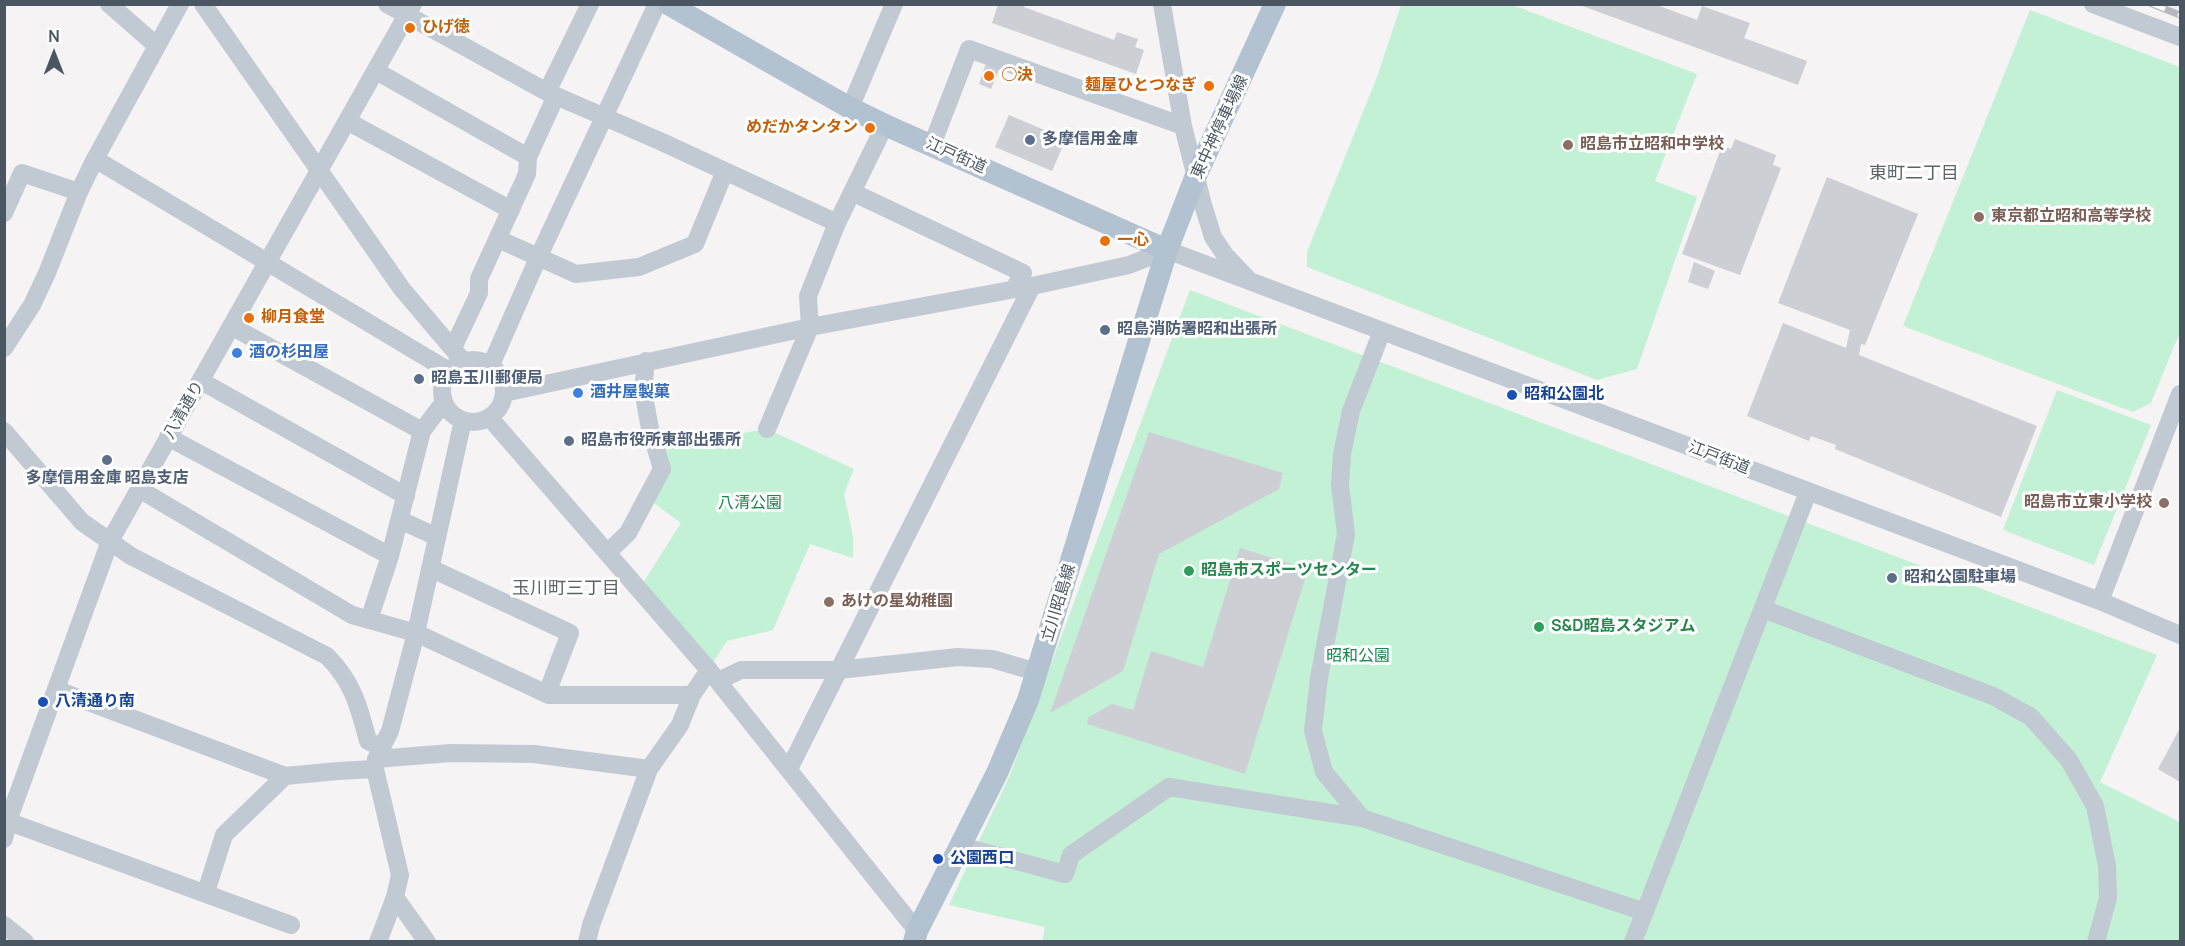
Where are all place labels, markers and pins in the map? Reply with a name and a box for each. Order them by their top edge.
place label: ひげ徳 [422,18,470,38]
marker: ひげ徳 [403,21,417,35]
place label: ○決 [1001,66,1033,86]
marker: ○決 [982,69,996,83]
place label: 麺屋ひとつなぎ [1085,76,1197,96]
marker: 麺屋ひとつなぎ [1202,79,1216,93]
place label: めだかタンタン [746,118,858,138]
marker: めだかタンタン [863,121,877,135]
place label: 多摩信用金庫 [1042,130,1138,150]
marker: 多摩信用金庫 [1023,133,1037,147]
place label: 昭島市立昭和中学校 [1580,135,1724,155]
marker: 昭島市立昭和中学校 [1561,138,1575,152]
place label: 東京都立昭和高等学校 [1991,207,2151,227]
marker: 東京都立昭和高等学校 [1972,210,1986,224]
place label: 一心 [1117,231,1149,251]
marker: 一心 [1098,234,1112,248]
place label: 柳月食堂 [261,308,325,328]
marker: 柳月食堂 [242,311,256,325]
place label: 昭島消防署昭和出張所 [1117,320,1277,340]
marker: 昭島消防署昭和出張所 [1098,323,1112,337]
place label: 酒の杉田屋 [249,343,329,363]
marker: 酒の杉田屋 [230,346,244,360]
place label: 昭島玉川郵便局 [431,369,543,389]
marker: 昭島玉川郵便局 [412,372,426,386]
place label: 酒井屋製菓 [590,383,670,403]
place label: 昭和公園北 [1524,385,1604,405]
marker: 酒井屋製菓 [571,386,585,400]
marker: 昭和公園北 [1505,388,1519,402]
place label: 昭島市役所東部出張所 [581,431,741,451]
marker: 昭島市役所東部出張所 [562,434,576,448]
marker: 多摩信用金庫 昭島支店 [100,453,114,467]
place label: 多摩信用金庫 昭島支店 [25,469,189,489]
place label: 昭島市立東小学校 [2024,493,2152,513]
marker: 昭島市立東小学校 [2157,496,2171,510]
place label: 昭島市スポーツセンター [1201,561,1377,581]
marker: 昭島市スポーツセンター [1182,564,1196,578]
place label: 昭和公園駐車場 [1904,568,2016,588]
marker: 昭和公園駐車場 [1885,571,1899,585]
place label: あけの星幼稚園 [841,592,953,612]
marker: あけの星幼稚園 [822,595,836,609]
place label: S&D昭島スタジアム [1551,617,1695,637]
marker: S&D昭島スタジアム [1532,620,1546,634]
place label: 八清通り南 [55,692,135,712]
marker: 八清通り南 [36,695,50,709]
place label: 公園西口 [950,849,1014,869]
marker: 公園西口 [931,852,945,866]

